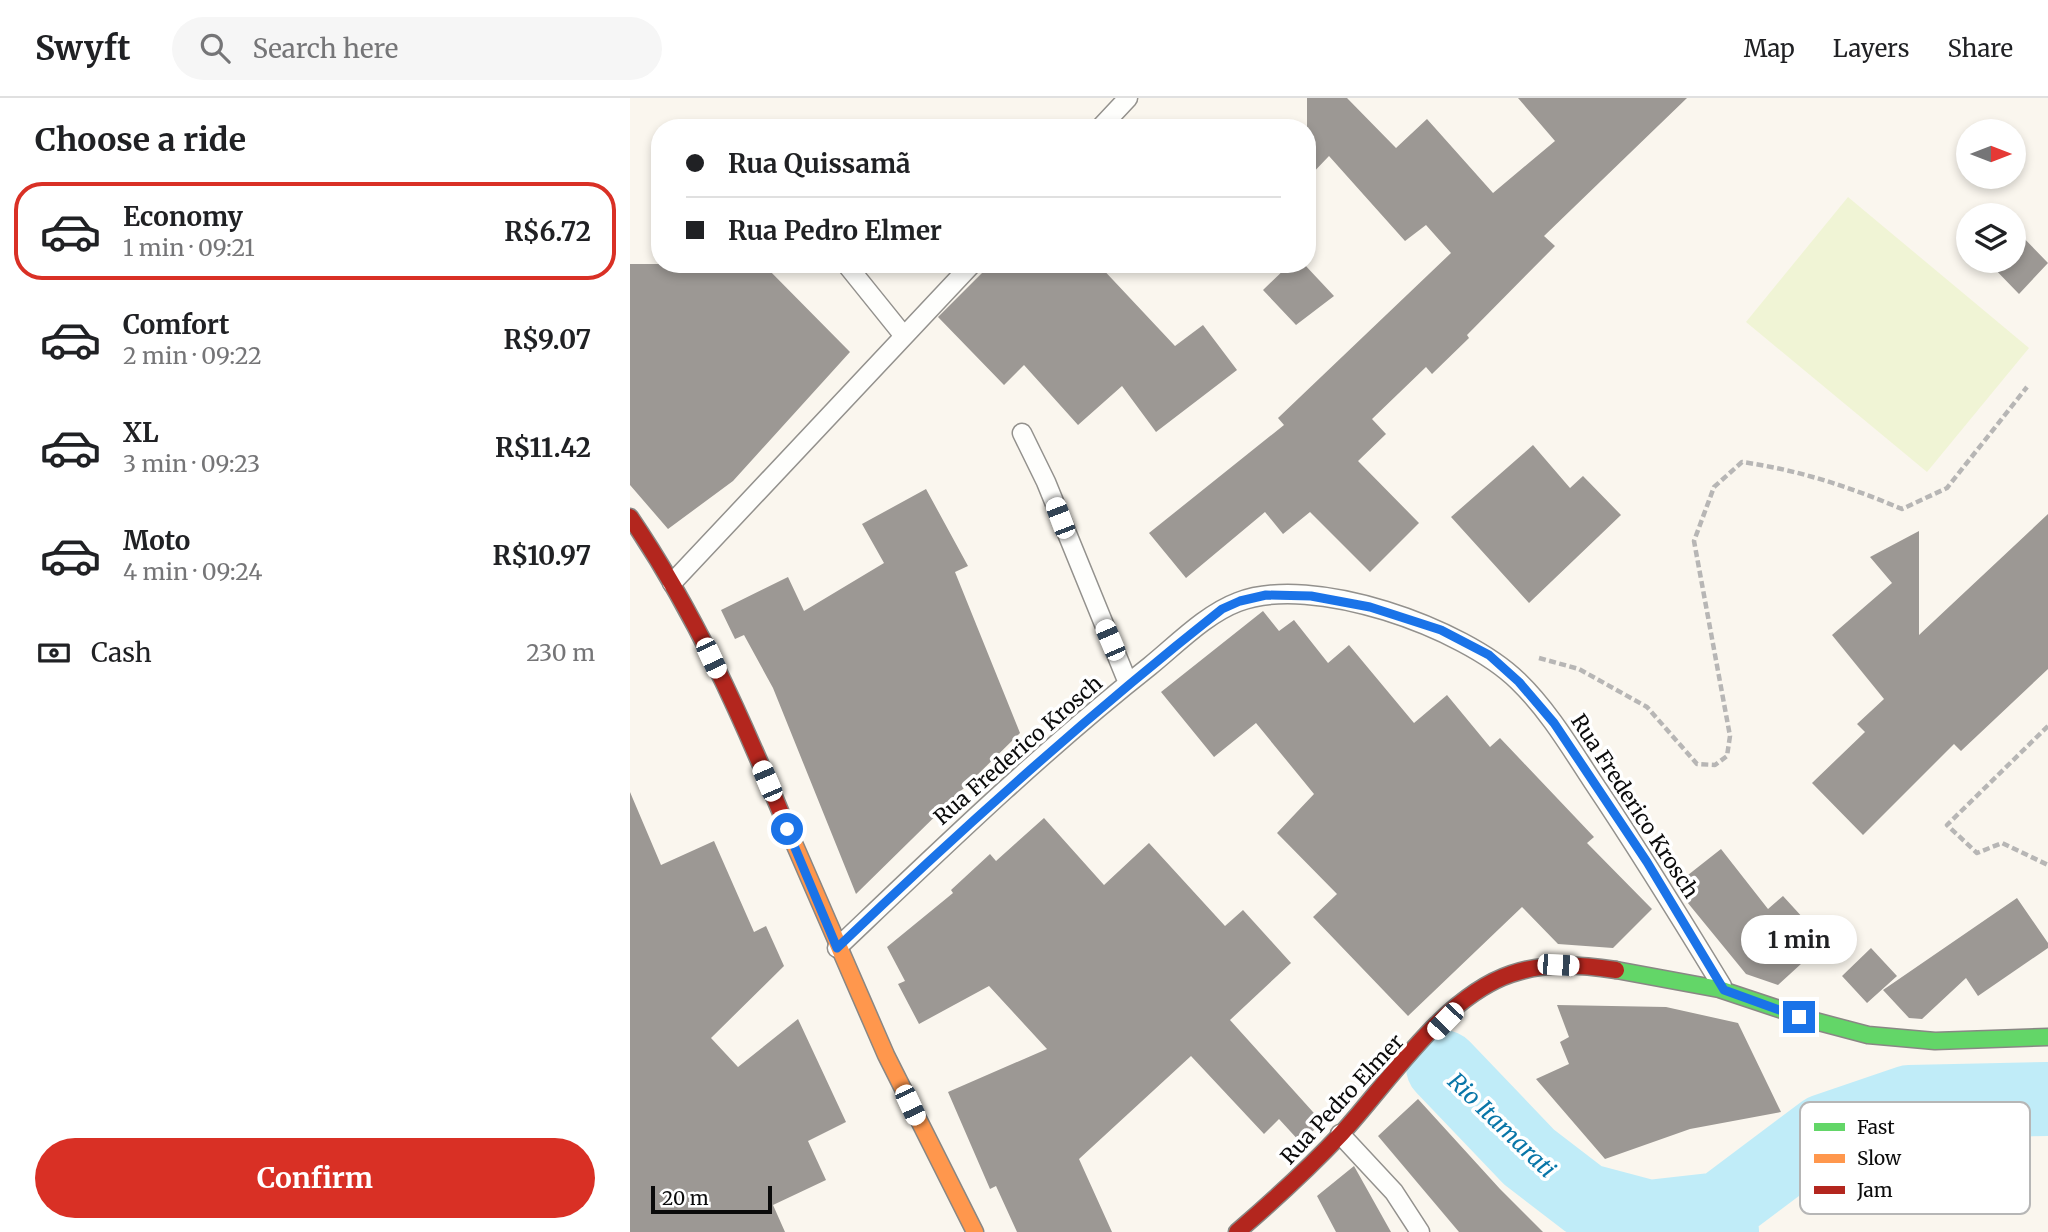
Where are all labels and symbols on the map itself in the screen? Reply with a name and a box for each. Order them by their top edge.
north arrow [1956,119,2026,189]
car [1043,495,1078,541]
car [1093,617,1128,663]
car [693,635,730,681]
street label: Rua Frederico Krosch [928,669,1108,831]
street label: Rua Frederico Krosch [1565,709,1705,903]
car [750,758,785,804]
route start [771,813,803,845]
callout: 1 min [1741,916,1857,964]
car [1537,953,1580,977]
car [1423,999,1468,1043]
route end [1783,1001,1815,1033]
street label: Rua Pedro Elmer [1275,1028,1409,1170]
water label: Rio Itamarati [1442,1066,1562,1184]
car [892,1082,929,1128]
legend [1800,1102,2030,1214]
text: Fast [1857,1115,1895,1139]
text: Slow [1857,1146,1902,1170]
text: Jam [1856,1178,1893,1202]
scale bar [651,1183,772,1215]

